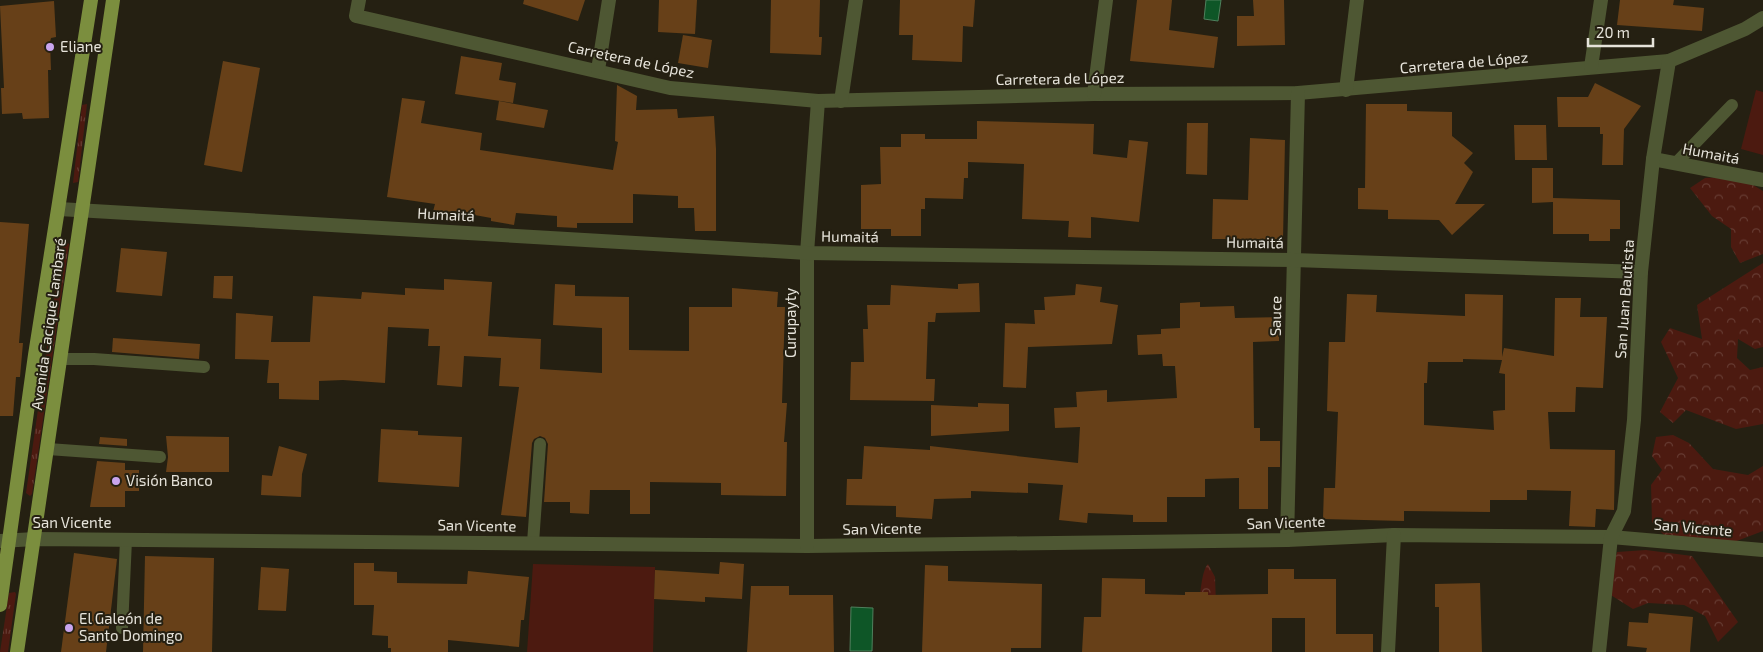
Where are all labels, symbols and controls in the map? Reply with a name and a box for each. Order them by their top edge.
scale bar [1588,15,1653,47]
text: 20 m [1596,23,1630,41]
place label: Eliane [60,37,102,55]
street label: Carretera de López [566,37,696,81]
marker: Eliane [44,41,56,53]
street label: Carretera de López [1399,47,1529,77]
street label: Carretera de López [996,68,1124,88]
street label: Humaitá [1681,139,1741,167]
street label: Humaitá [417,204,475,224]
street label: Humaitá [821,226,879,246]
street label: Humaitá [1226,232,1284,252]
street label: Avenida Cacique Lambaré [27,237,69,411]
street label: San Juan Bautista [1611,239,1637,359]
street label: Curupayty [781,288,799,358]
street label: Sauce [1266,296,1284,336]
place label: Visión Banco [126,471,213,489]
marker: Visión Banco [110,475,122,487]
street label: San Vicente [1246,512,1326,532]
street label: San Vicente [33,513,111,531]
street label: San Vicente [437,515,517,535]
street label: San Vicente [1653,515,1733,539]
street label: San Vicente [842,518,922,538]
place label: El Galeón de Santo Domingo [79,609,183,644]
marker: El Galeón de Santo Domingo [63,622,75,634]

